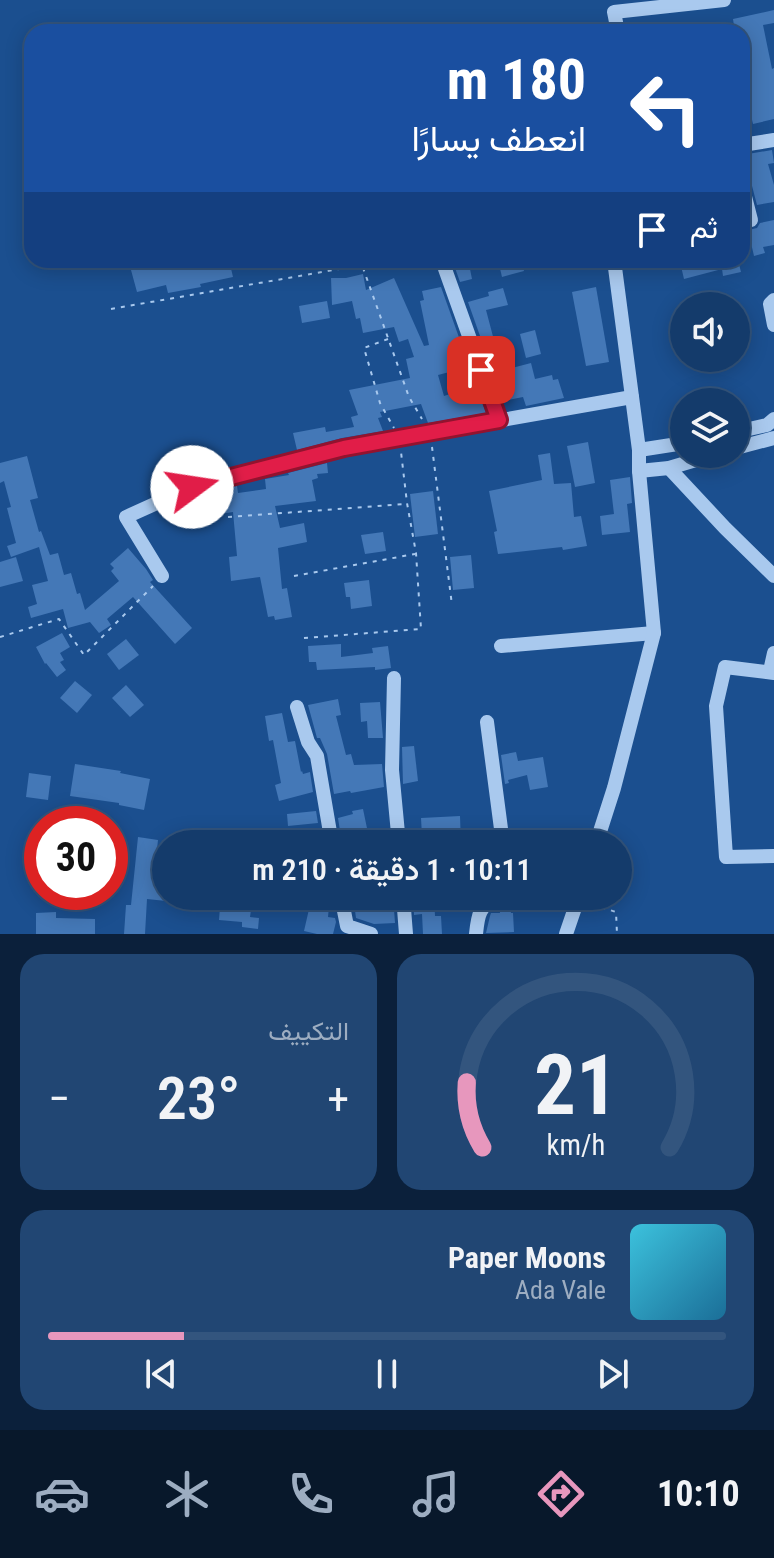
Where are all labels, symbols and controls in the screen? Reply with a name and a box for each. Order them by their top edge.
text: 180 m [447,47,586,113]
icon: left [614,56,718,160]
text: انعطف يسارًا [412,118,586,160]
icon: arrive [630,208,674,252]
text: ثم [690,210,718,245]
map controls [670,292,750,468]
button: sound [670,292,750,372]
pin [447,336,515,404]
icon: arrive [459,348,503,392]
button: layers [670,388,750,468]
position arrow [150,445,234,529]
speed limit sign: 30 [24,806,128,910]
text: 10:11 · 1 دقيقة · 210 m [252,852,532,887]
text: التكييف [268,1016,349,1046]
text: 21 [533,1037,618,1134]
text: 23° [157,1063,240,1134]
text: − [48,1073,70,1125]
text: + [327,1073,349,1125]
text: km/h [546,1128,605,1162]
text: Paper Moons [448,1240,606,1275]
text: Ada Vale [515,1275,606,1305]
icon: previous [139,1352,183,1396]
icon: pause [365,1352,409,1396]
icon: next [591,1352,635,1396]
icon: car [34,1466,90,1522]
icon: climate [159,1466,215,1522]
icon: phone [283,1466,339,1522]
icon: music [408,1466,464,1522]
icon: directions [533,1466,589,1522]
text: 10:10 [657,1473,740,1515]

